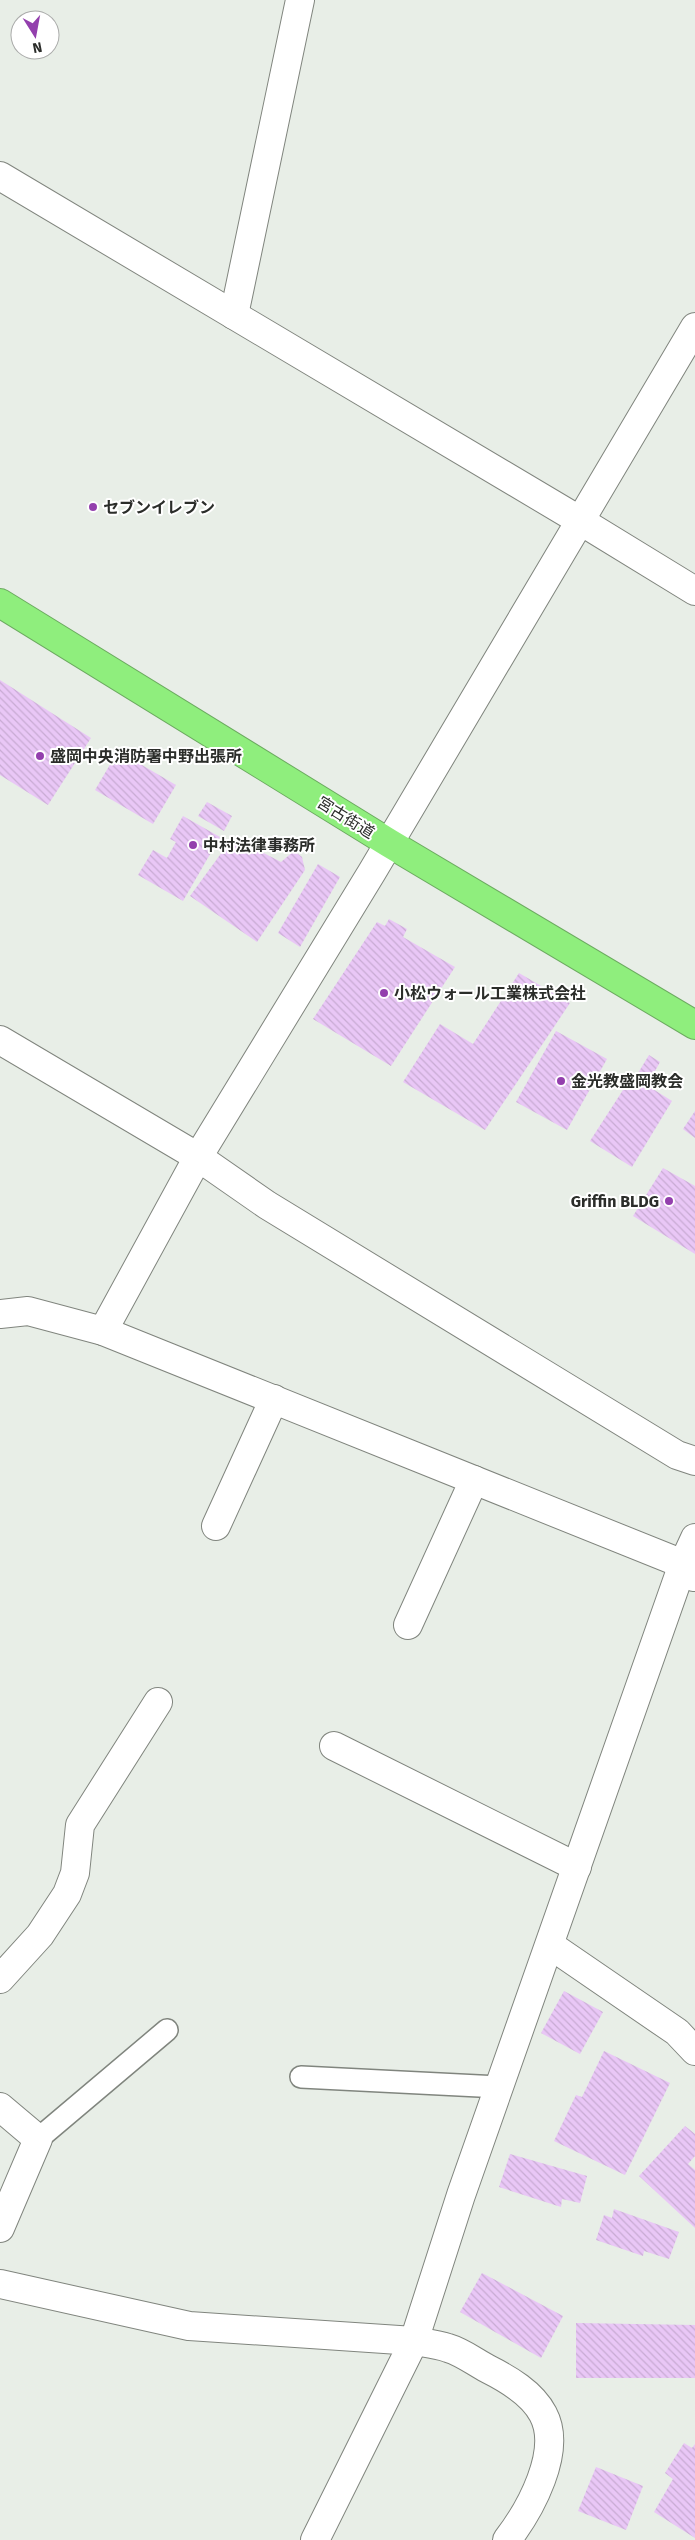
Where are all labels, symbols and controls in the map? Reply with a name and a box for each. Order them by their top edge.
north arrow [10,10,60,60]
text: N [31,38,44,57]
place label: セブンイレブン [103,498,215,517]
marker: セブンイレブン [87,501,99,513]
place label: 盛岡中央消防署中野出張所 [50,747,242,766]
marker: 盛岡中央消防署中野出張所 [34,750,46,762]
street label: 宮古街道 [314,792,378,842]
place label: 中村法律事務所 [203,836,315,855]
marker: 中村法律事務所 [187,839,199,851]
place label: 小松ウォール工業株式会社 [394,984,586,1003]
marker: 小松ウォール工業株式会社 [378,987,390,999]
place label: 金光教盛岡教会 [571,1072,683,1091]
marker: 金光教盛岡教会 [555,1075,567,1087]
place label: Griffin BLDG [571,1192,659,1211]
marker: Griffin BLDG [663,1195,675,1207]

